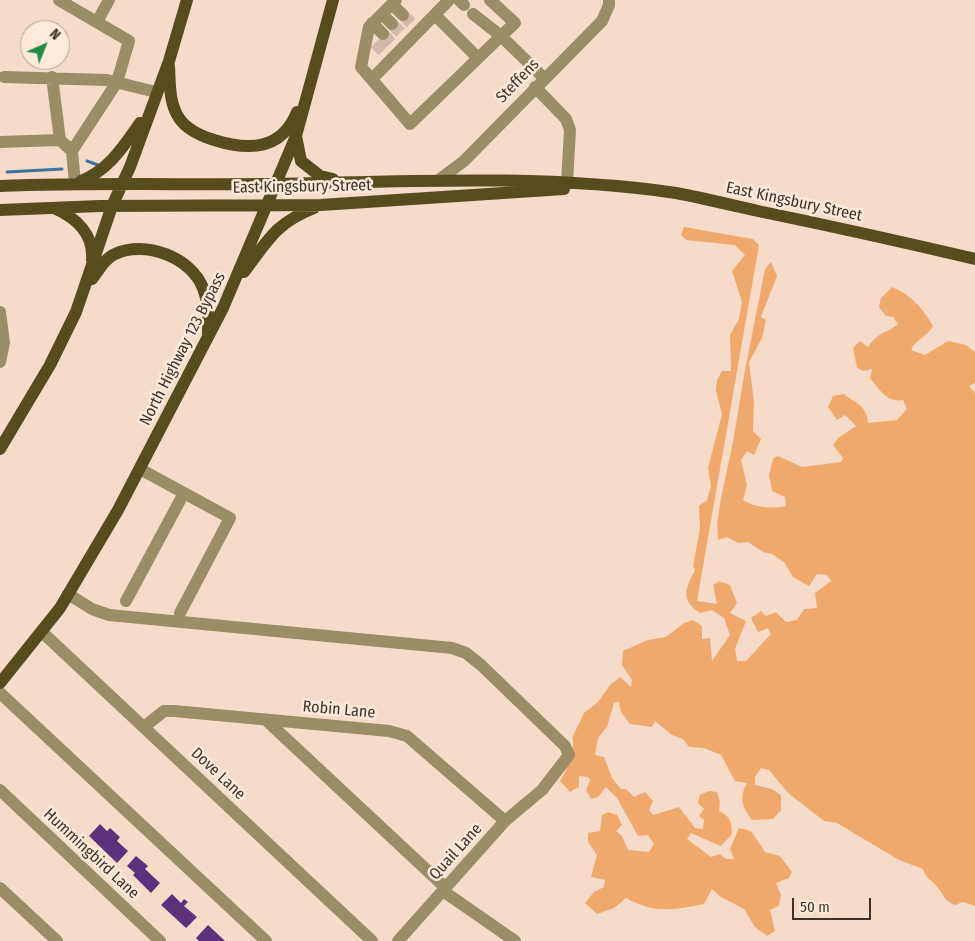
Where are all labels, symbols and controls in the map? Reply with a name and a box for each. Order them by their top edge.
north arrow [20,20,70,70]
text: N [46,26,64,44]
street label: Steffens [492,55,544,107]
street label: East Kingsbury Street [232,176,372,198]
street label: East Kingsbury Street [724,178,864,226]
street label: North Highway 123 Bypass [136,269,230,429]
street label: Robin Lane [302,697,376,723]
street label: Dove Lane [187,744,249,804]
street label: Hummingbird Lane [39,805,143,903]
street label: Quail Lane [426,820,486,884]
scale bar [795,888,874,920]
text: 50 m [800,898,830,916]

